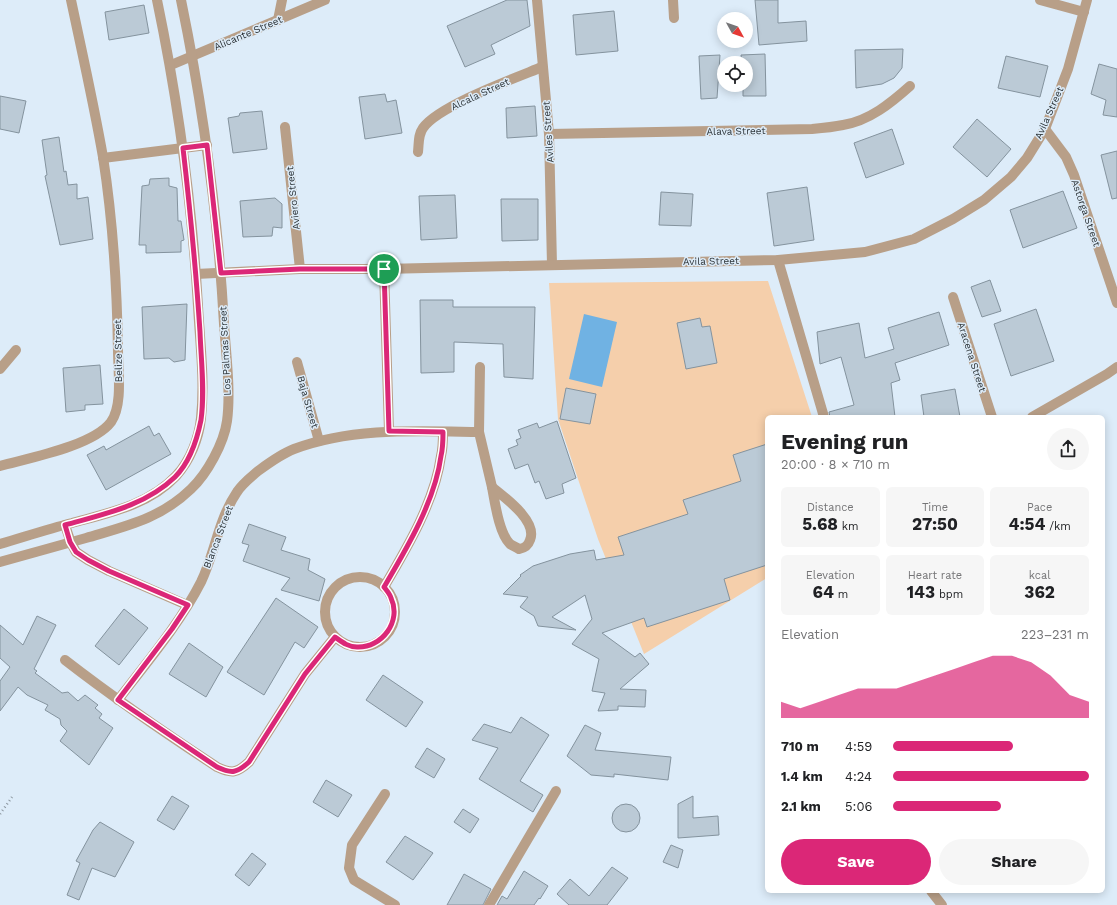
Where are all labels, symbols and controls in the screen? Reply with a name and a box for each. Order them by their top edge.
north arrow [717,12,753,48]
map controls [717,12,753,92]
street label: Alicante Street [212,13,285,52]
button: locate [717,56,753,92]
street label: Alcala Street [449,75,512,112]
street label: Avila Street [1033,84,1066,141]
street label: Aviles Street [540,100,556,163]
street label: Alava Street [706,125,766,137]
street label: Aviero Street [284,165,302,230]
street label: Astorga Street [1069,178,1103,249]
pin [367,252,401,286]
street label: Avila Street [683,255,740,267]
icon: arrive [373,258,395,280]
street label: Los Palmas Street [217,305,233,396]
street label: Belize Street [112,319,124,382]
street label: Aracena Street [956,321,989,394]
street label: Baja Street [295,375,321,430]
button: share [1047,428,1089,470]
text: Evening run [781,429,909,454]
text: 20:00 · 8 × 710 m [781,457,890,472]
text: Distance [807,501,854,514]
text: Time [922,501,948,514]
text: Pace [1027,501,1052,514]
street label: Blanca Street [201,503,235,570]
text: 5.68 [802,514,838,534]
text: 27:50 [912,514,958,534]
text: 4:54 [1009,514,1046,534]
text: km [838,520,859,533]
text: /km [1046,520,1071,533]
text: Elevation [806,569,855,582]
text: Heart rate [908,569,962,582]
text: kcal [1029,569,1051,582]
text: 64 [812,582,834,602]
text: 143 [907,582,935,602]
text: 362 [1024,582,1055,602]
text: m [834,588,848,601]
text: bpm [935,588,963,601]
text: Elevation [781,627,839,642]
text: 223–231 m [1021,627,1089,642]
text: 710 m [781,739,819,754]
text: 4:59 [845,739,872,754]
text: 1.4 km [781,769,823,784]
text: 4:24 [845,769,872,784]
text: 2.1 km [781,799,821,814]
text: 5:06 [845,799,872,814]
button: Save [781,839,931,885]
button: Share [939,839,1089,885]

